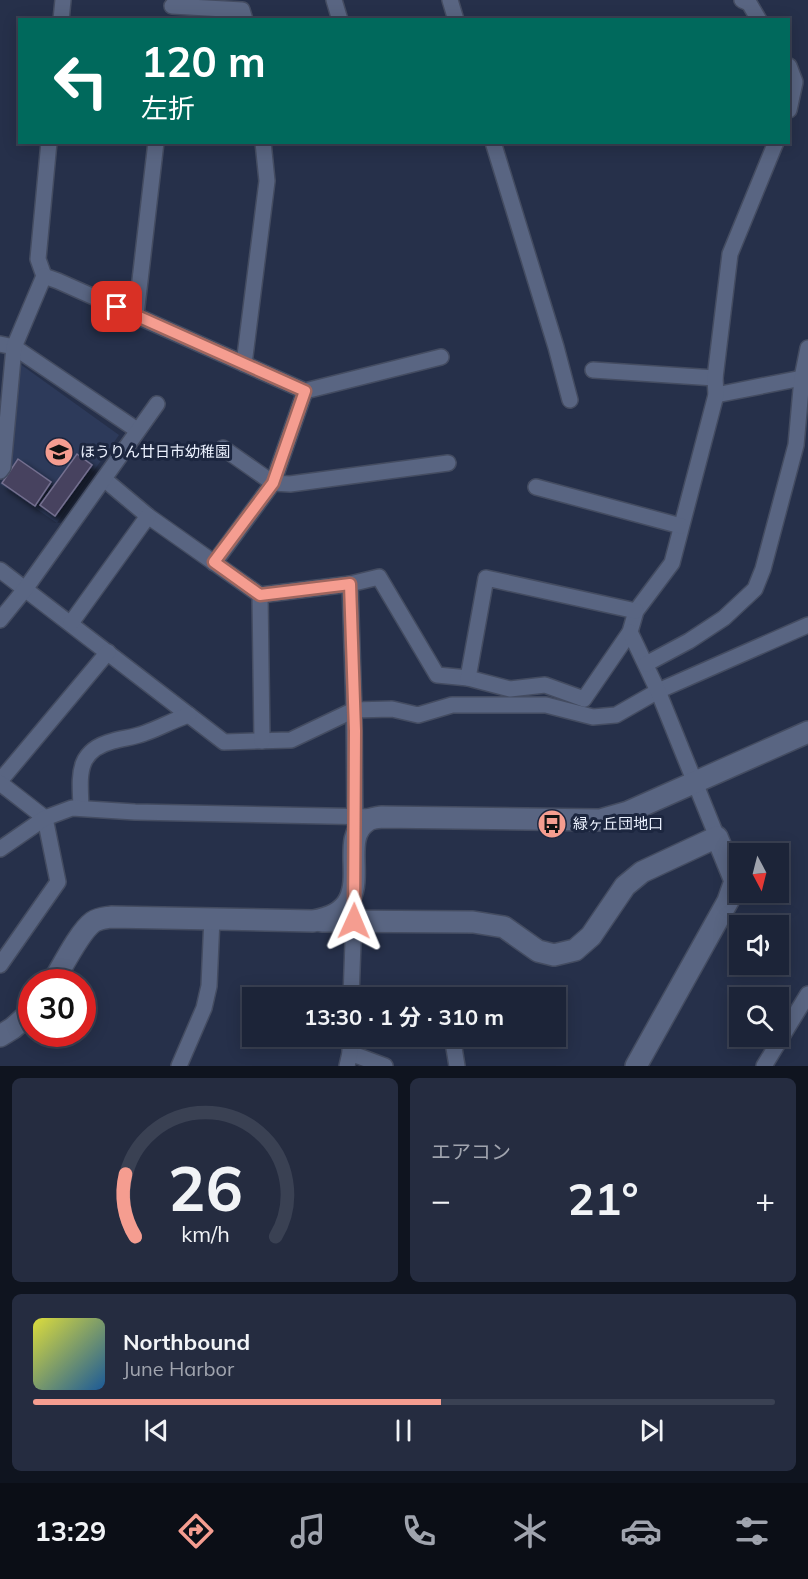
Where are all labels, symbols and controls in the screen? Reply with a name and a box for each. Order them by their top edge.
text: 120 m [141,35,266,88]
icon: left [42,42,120,120]
text: 左折 [141,91,195,125]
pin [91,281,142,332]
icon: arrive [100,290,133,323]
school or university icon: ほうりん廿日市幼稚園 [43,436,75,468]
place label: ほうりん廿日市幼稚園 [80,442,230,461]
bus stop icon: 緑ヶ丘団地口 [536,808,568,840]
place label: 緑ヶ丘団地口 [573,814,663,833]
north arrow [729,843,789,903]
map controls [729,843,789,1047]
position arrow [322,889,386,953]
button: sound [729,915,789,975]
speed limit sign: 30 [18,969,96,1047]
button: search [729,987,789,1047]
text: 13:30 · 1 分 · 310 m [304,1003,504,1031]
text: エアコン [431,1139,511,1164]
text: 26 [168,1148,242,1227]
text: 21° [567,1170,639,1226]
text: − [431,1179,451,1220]
text: + [755,1179,775,1220]
text: km/h [181,1220,229,1247]
text: Northbound [123,1328,250,1356]
text: June Harbor [123,1356,234,1381]
icon: previous [140,1414,173,1447]
icon: pause [387,1414,420,1447]
icon: next [635,1414,668,1447]
icon: directions [175,1510,217,1552]
icon: music [287,1510,329,1552]
icon: phone [398,1510,440,1552]
icon: climate [509,1510,551,1552]
icon: car [620,1510,662,1552]
icon: filters [731,1510,773,1552]
text: 13:29 [35,1514,106,1548]

